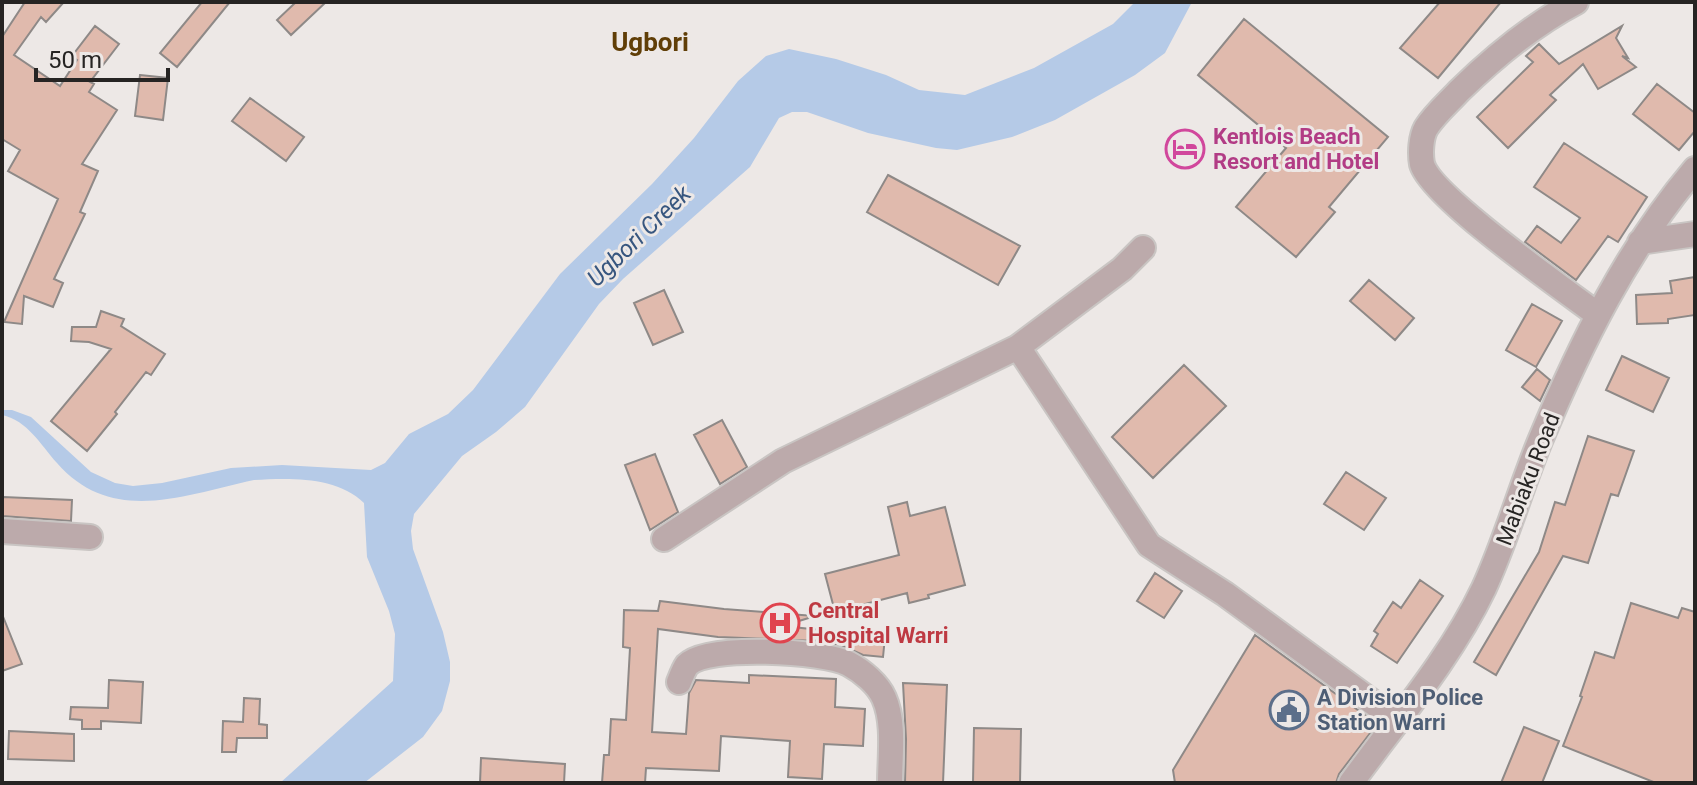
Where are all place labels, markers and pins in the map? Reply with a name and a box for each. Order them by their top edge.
place label: Kentlois Beach Resort and Hotel [1213,124,1379,174]
hotel icon: Kentlois Beach Resort and Hotel [1164,128,1206,170]
place label: Central Hospital Warri [808,598,949,648]
hospital icon: Central Hospital Warri [759,602,801,644]
place label: A Division Police Station Warri [1317,685,1483,735]
public building icon: A Division Police Station Warri [1268,689,1310,731]

